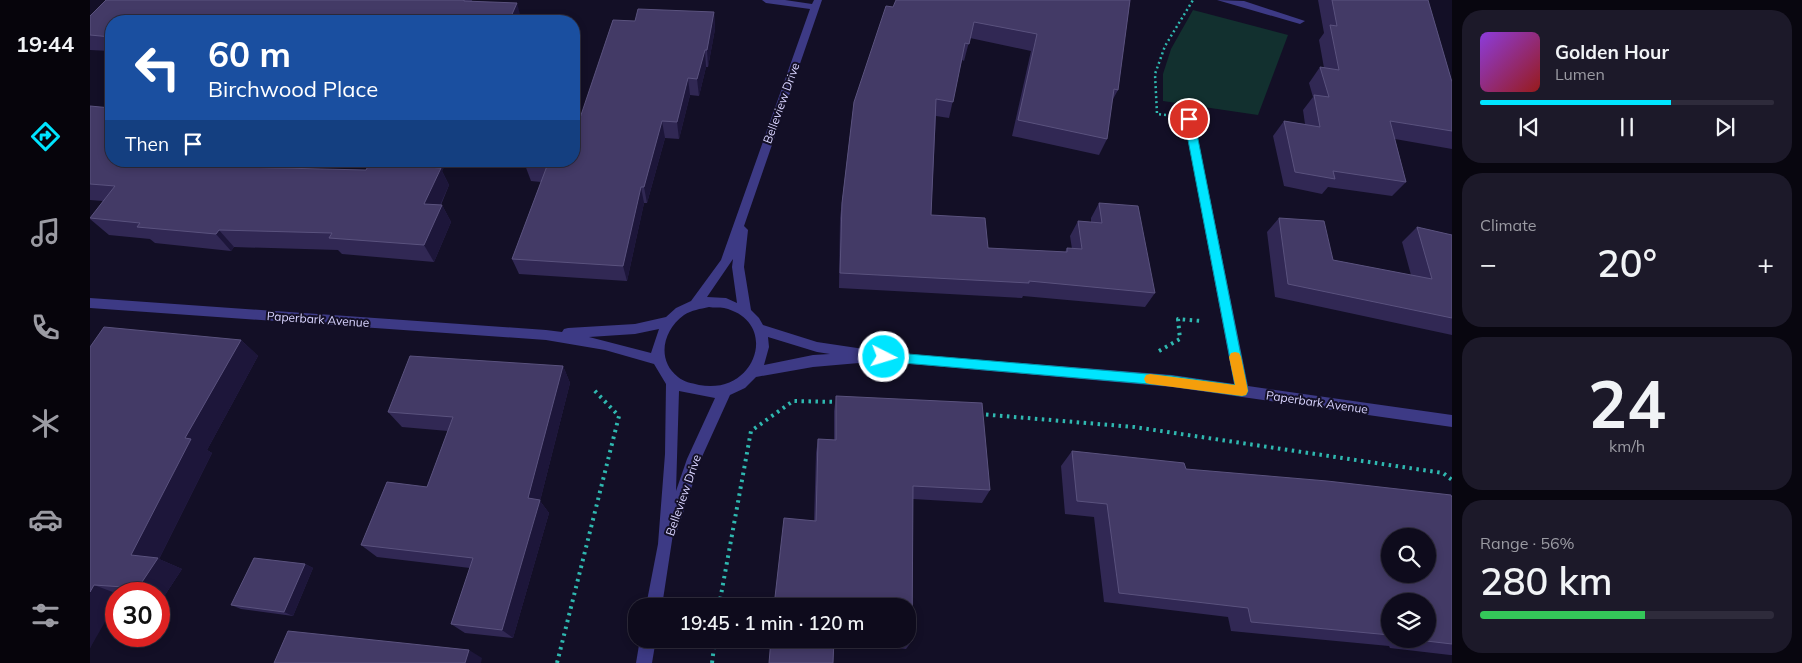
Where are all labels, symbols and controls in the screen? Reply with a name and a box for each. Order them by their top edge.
text: 19:44 [16,30,74,58]
text: 60 m [208,32,291,76]
icon: left [125,35,190,100]
text: Golden Hour [1555,40,1669,64]
street label: Belleview Drive [759,60,803,146]
text: Lumen [1555,64,1605,84]
text: Birchwood Place [208,75,378,103]
pin [1168,98,1210,140]
icon: arrive [1175,105,1203,133]
icon: previous [1515,113,1543,141]
icon: pause [1613,113,1641,141]
icon: next [1711,113,1739,141]
icon: directions [28,119,63,154]
icon: arrive [179,130,207,158]
text: Then [125,132,169,156]
icon: music [28,215,63,250]
text: Climate [1480,215,1536,235]
text: 20° [1597,239,1657,287]
text: − [1480,246,1497,281]
text: + [1757,246,1774,281]
street label: Paperbark Avenue [266,308,370,330]
icon: phone [28,310,63,345]
position arrow [857,330,909,382]
text: 24 [1588,363,1666,444]
street label: Paperbark Avenue [1265,387,1369,417]
icon: climate [28,406,63,441]
text: km/h [1609,436,1645,456]
street label: Belleview Drive [662,452,704,538]
icon: car [28,502,63,537]
map controls [1381,528,1436,648]
button: search [1381,528,1436,583]
text: Range · 56% [1480,533,1575,553]
text: 280 km [1480,557,1613,605]
speed limit sign: 30 [105,582,170,647]
button: layers [1381,593,1436,648]
icon: filters [28,598,63,633]
text: 19:45 · 1 min · 120 m [679,611,865,635]

